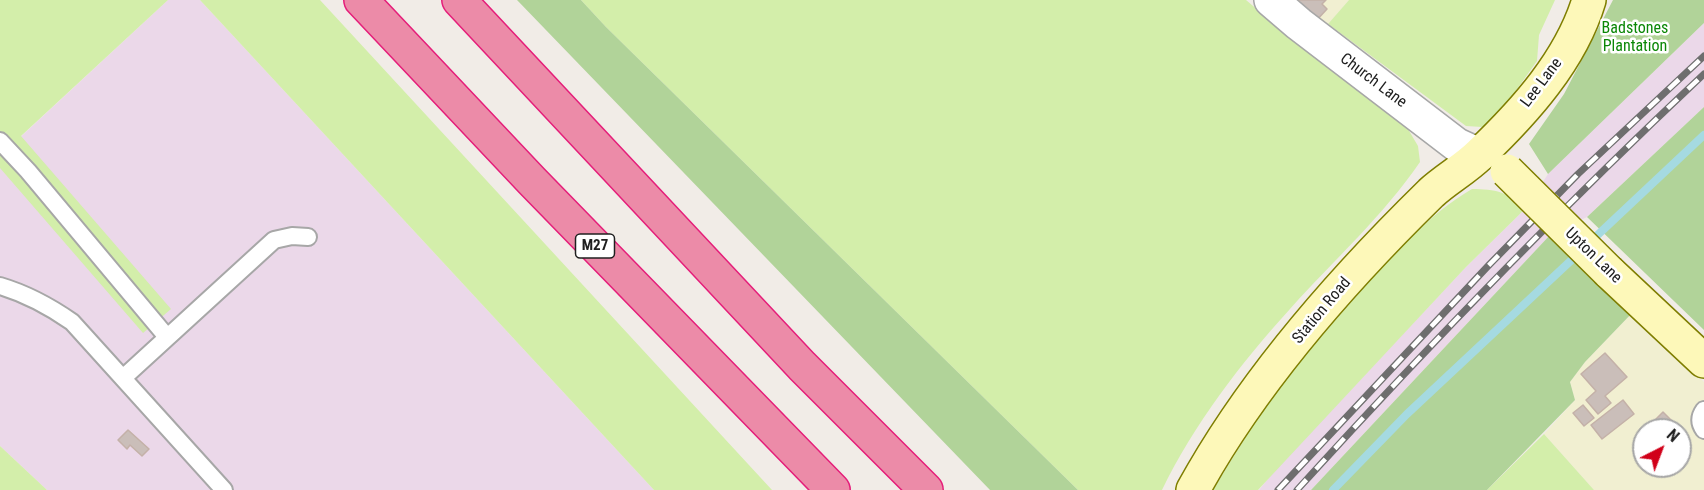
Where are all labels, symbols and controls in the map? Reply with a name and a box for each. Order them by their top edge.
park label: Badstones Plantation [1602,19,1668,57]
street label: Church Lane [1336,50,1410,112]
street label: Lee Lane [1517,55,1567,111]
street label: Upton Lane [1561,224,1625,288]
road number: M27 [576,234,614,258]
street label: Station Road [1289,274,1355,348]
north arrow [1632,418,1692,478]
text: N [1663,425,1683,446]

